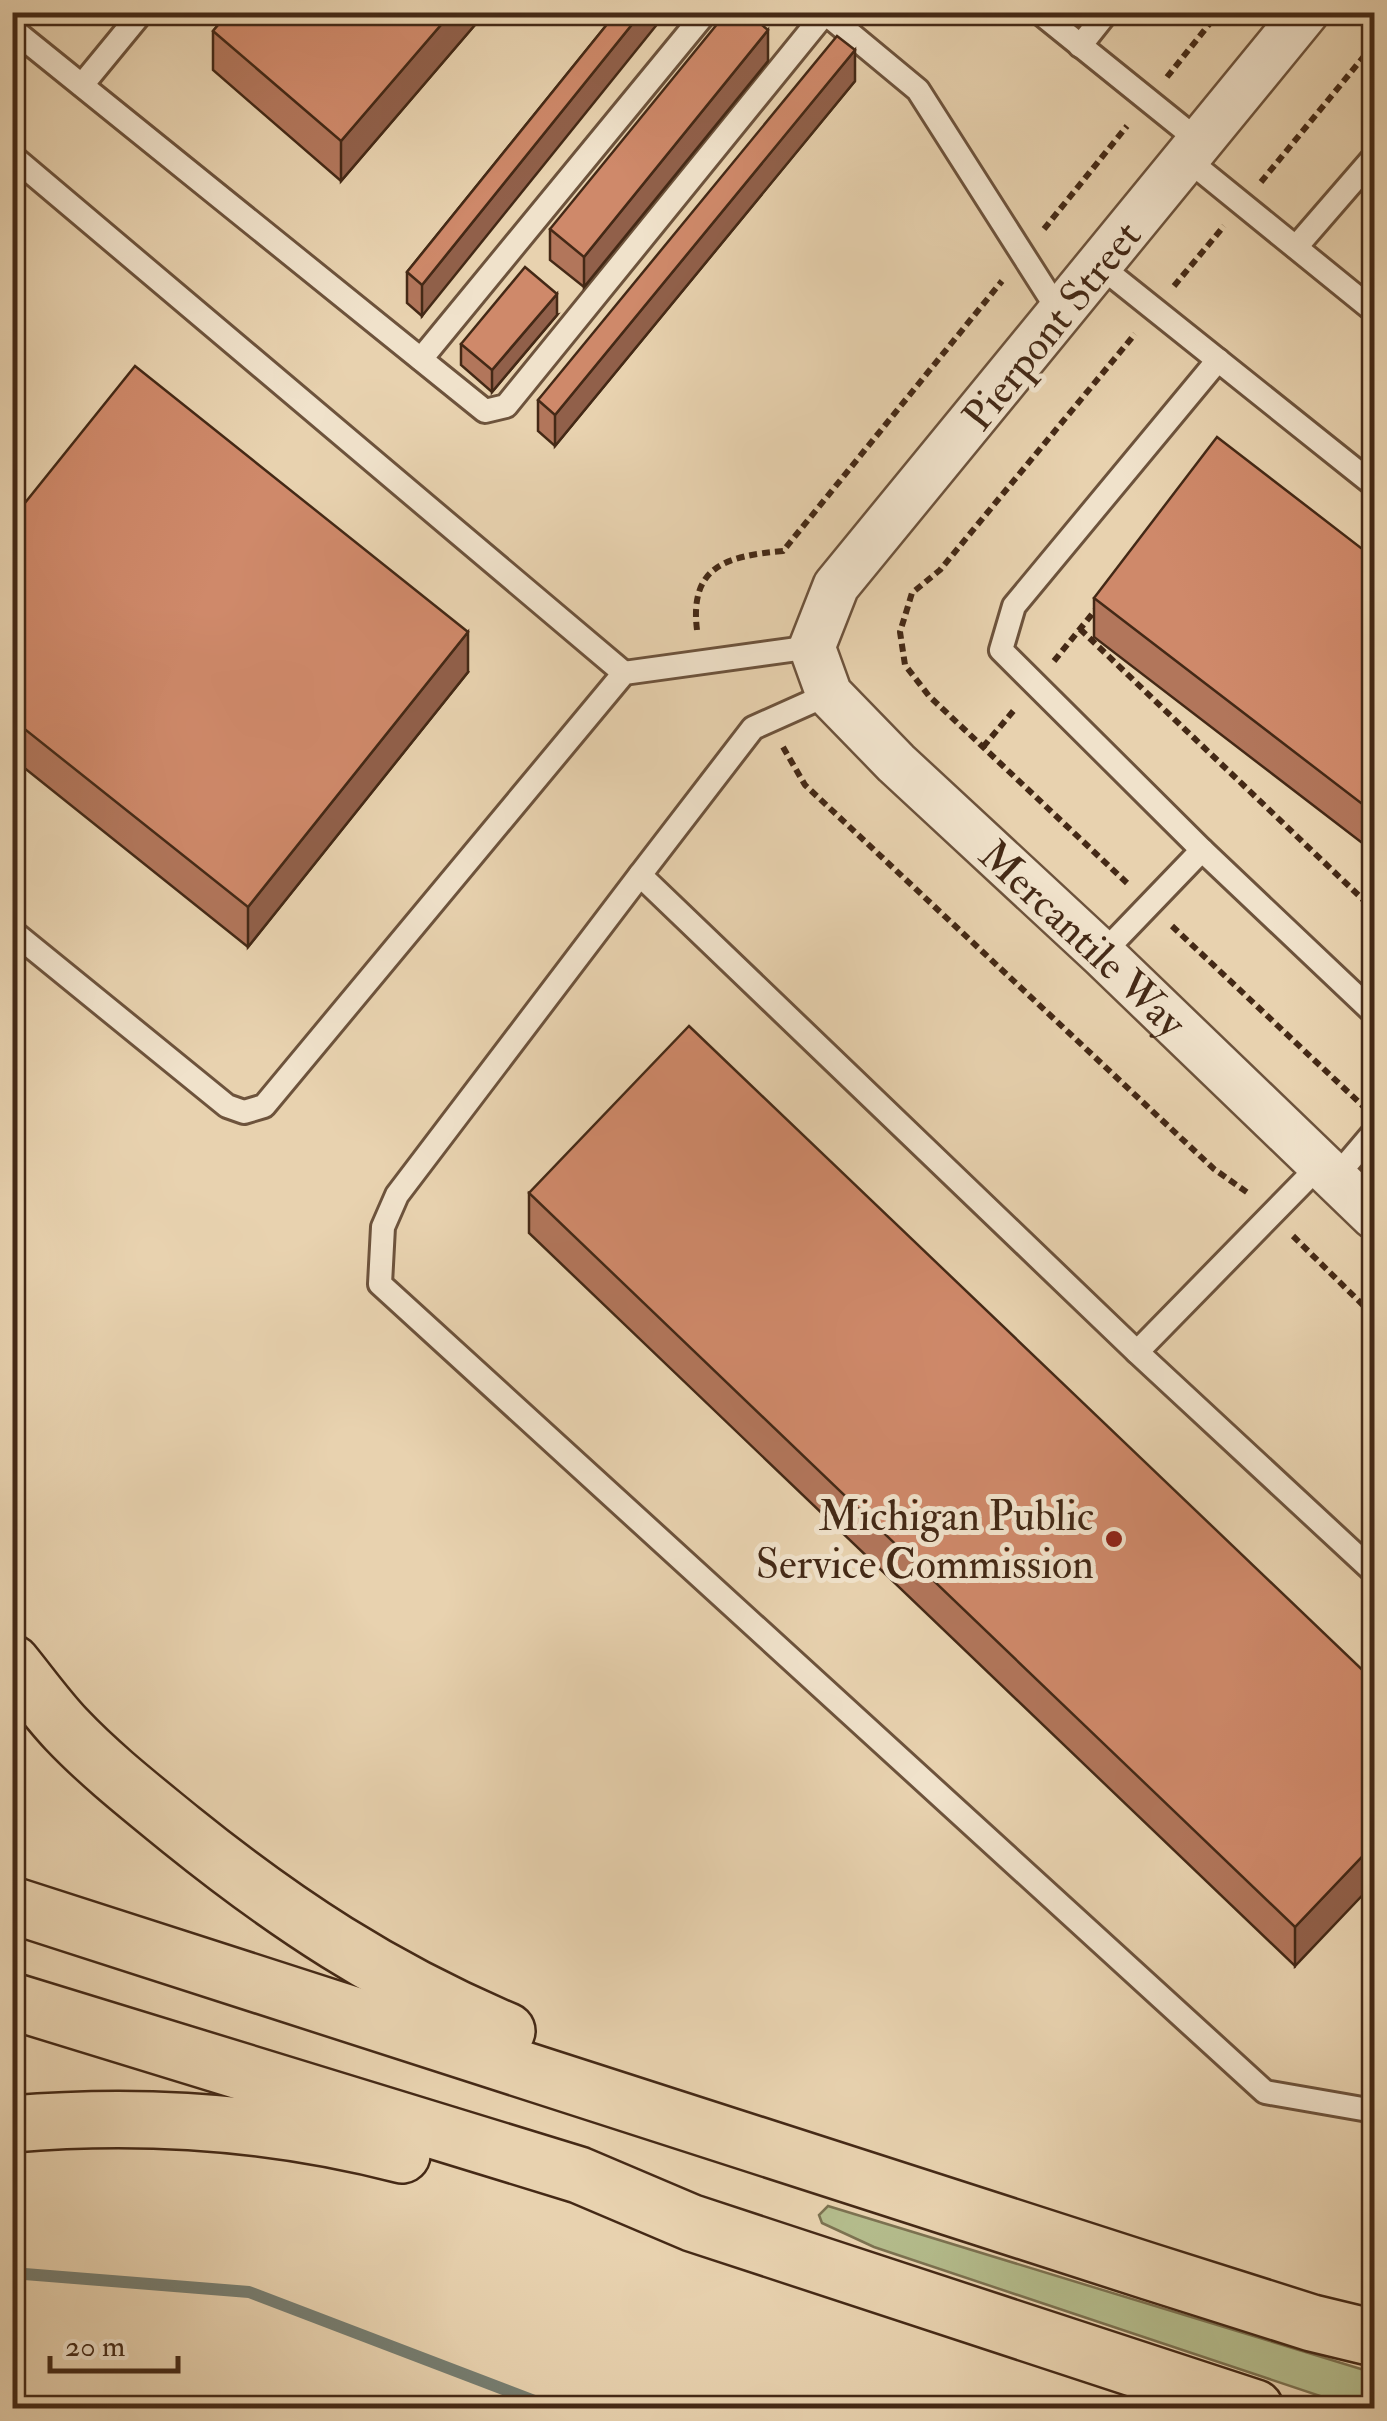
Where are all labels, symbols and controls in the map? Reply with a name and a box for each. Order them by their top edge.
street label: Pierpont Street [952,211,1153,442]
street label: Mercantile Way [968,830,1197,1049]
place label: Michigan Public Service Commission [756,1491,1094,1591]
marker: Michigan Public Service Commission [1103,1528,1125,1550]
scale bar [50,2311,178,2373]
text: 20 m [65,2328,125,2365]

